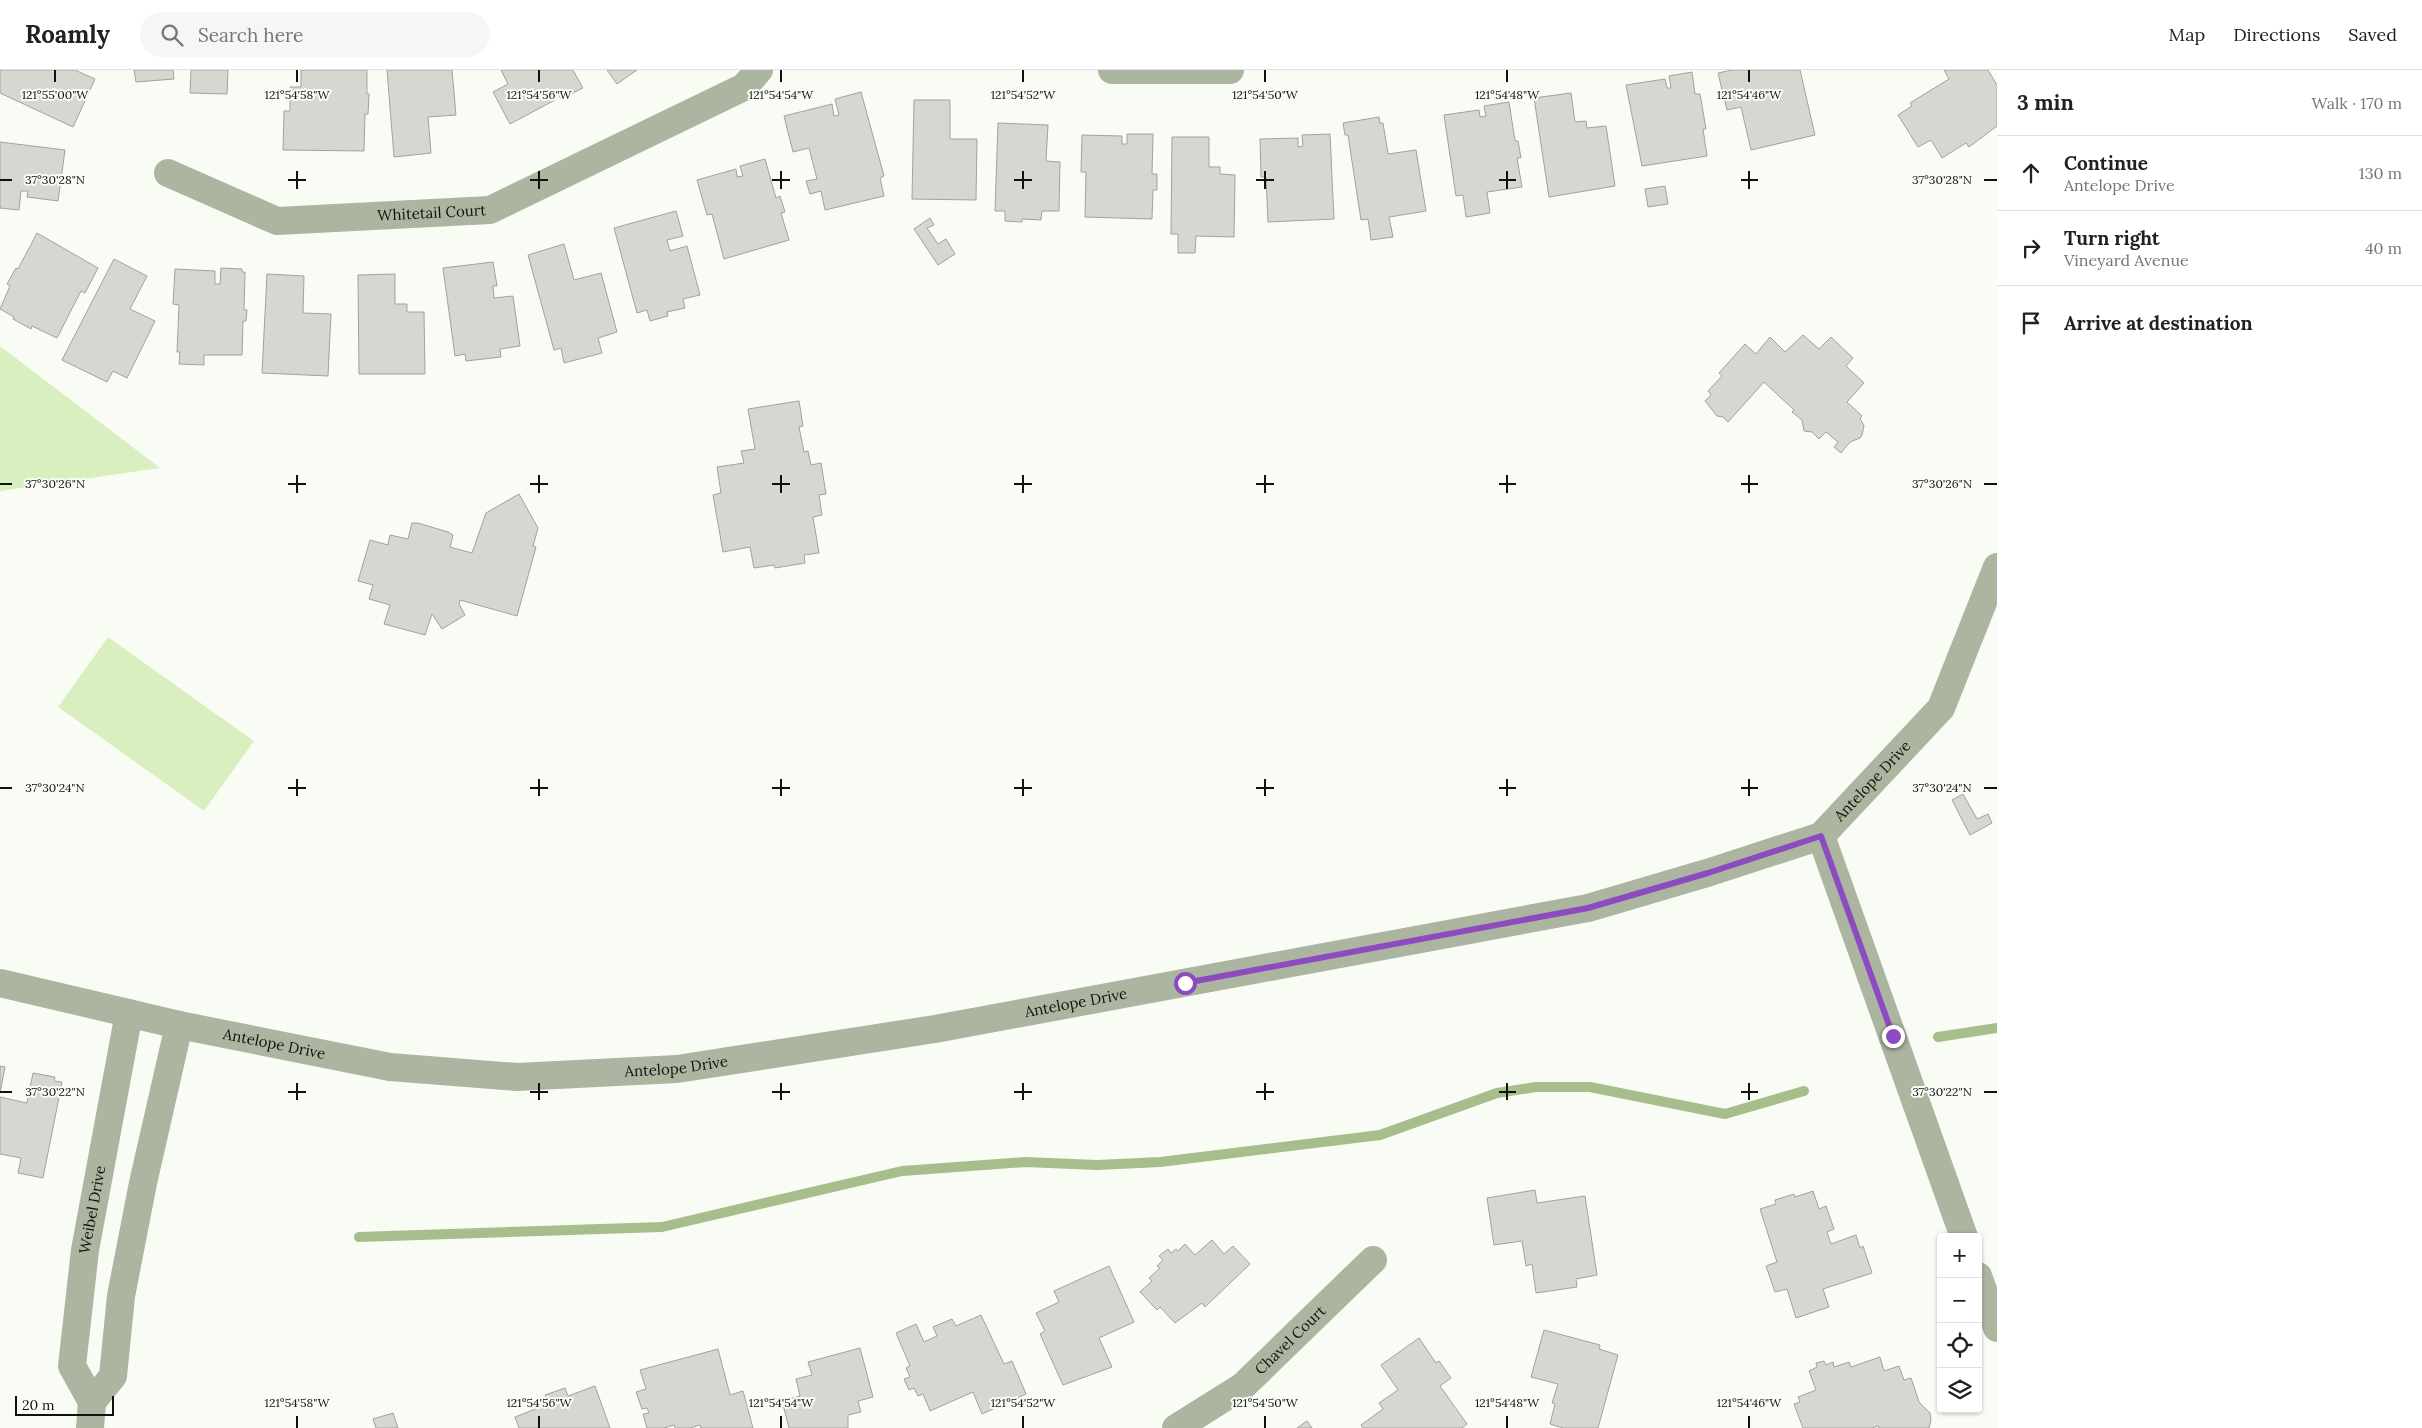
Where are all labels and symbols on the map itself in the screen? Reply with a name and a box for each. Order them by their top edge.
text: 121°55'00"W [22,87,89,102]
text: 121°54'58"W [265,87,330,102]
text: 121°54'56"W [506,87,573,102]
text: 121°54'54"W [749,87,814,102]
text: 121°54'52"W [991,87,1056,102]
text: 121°54'50"W [1232,87,1299,102]
text: 121°54'48"W [1475,87,1540,102]
text: 121°54'46"W [1717,87,1782,102]
text: 37°30'28"N [25,172,85,187]
text: 37°30'28"N [1912,172,1972,187]
street label: Whitetail Court [377,200,487,225]
text: 37°30'26"N [25,476,85,491]
text: 37°30'26"N [1912,476,1972,491]
street label: Antelope Drive [1829,736,1915,826]
text: 37°30'24"N [25,780,85,795]
text: 37°30'24"N [1912,780,1972,795]
route start [1174,972,1197,995]
street label: Antelope Drive [1022,984,1129,1021]
street label: Antelope Drive [221,1024,327,1063]
route end [1882,1025,1905,1048]
street label: Antelope Drive [623,1051,729,1081]
text: 37°30'22"N [25,1084,85,1099]
text: 37°30'22"N [1912,1084,1972,1099]
street label: Weibel Drive [75,1164,109,1255]
street label: Chavel Court [1251,1301,1330,1378]
scale bar [15,1393,114,1416]
text: 121°54'58"W [265,1395,330,1410]
text: 121°54'56"W [506,1395,573,1410]
text: 121°54'54"W [749,1395,814,1410]
text: 121°54'52"W [991,1395,1056,1410]
text: 121°54'50"W [1232,1395,1299,1410]
text: 121°54'48"W [1475,1395,1540,1410]
text: 121°54'46"W [1717,1395,1782,1410]

